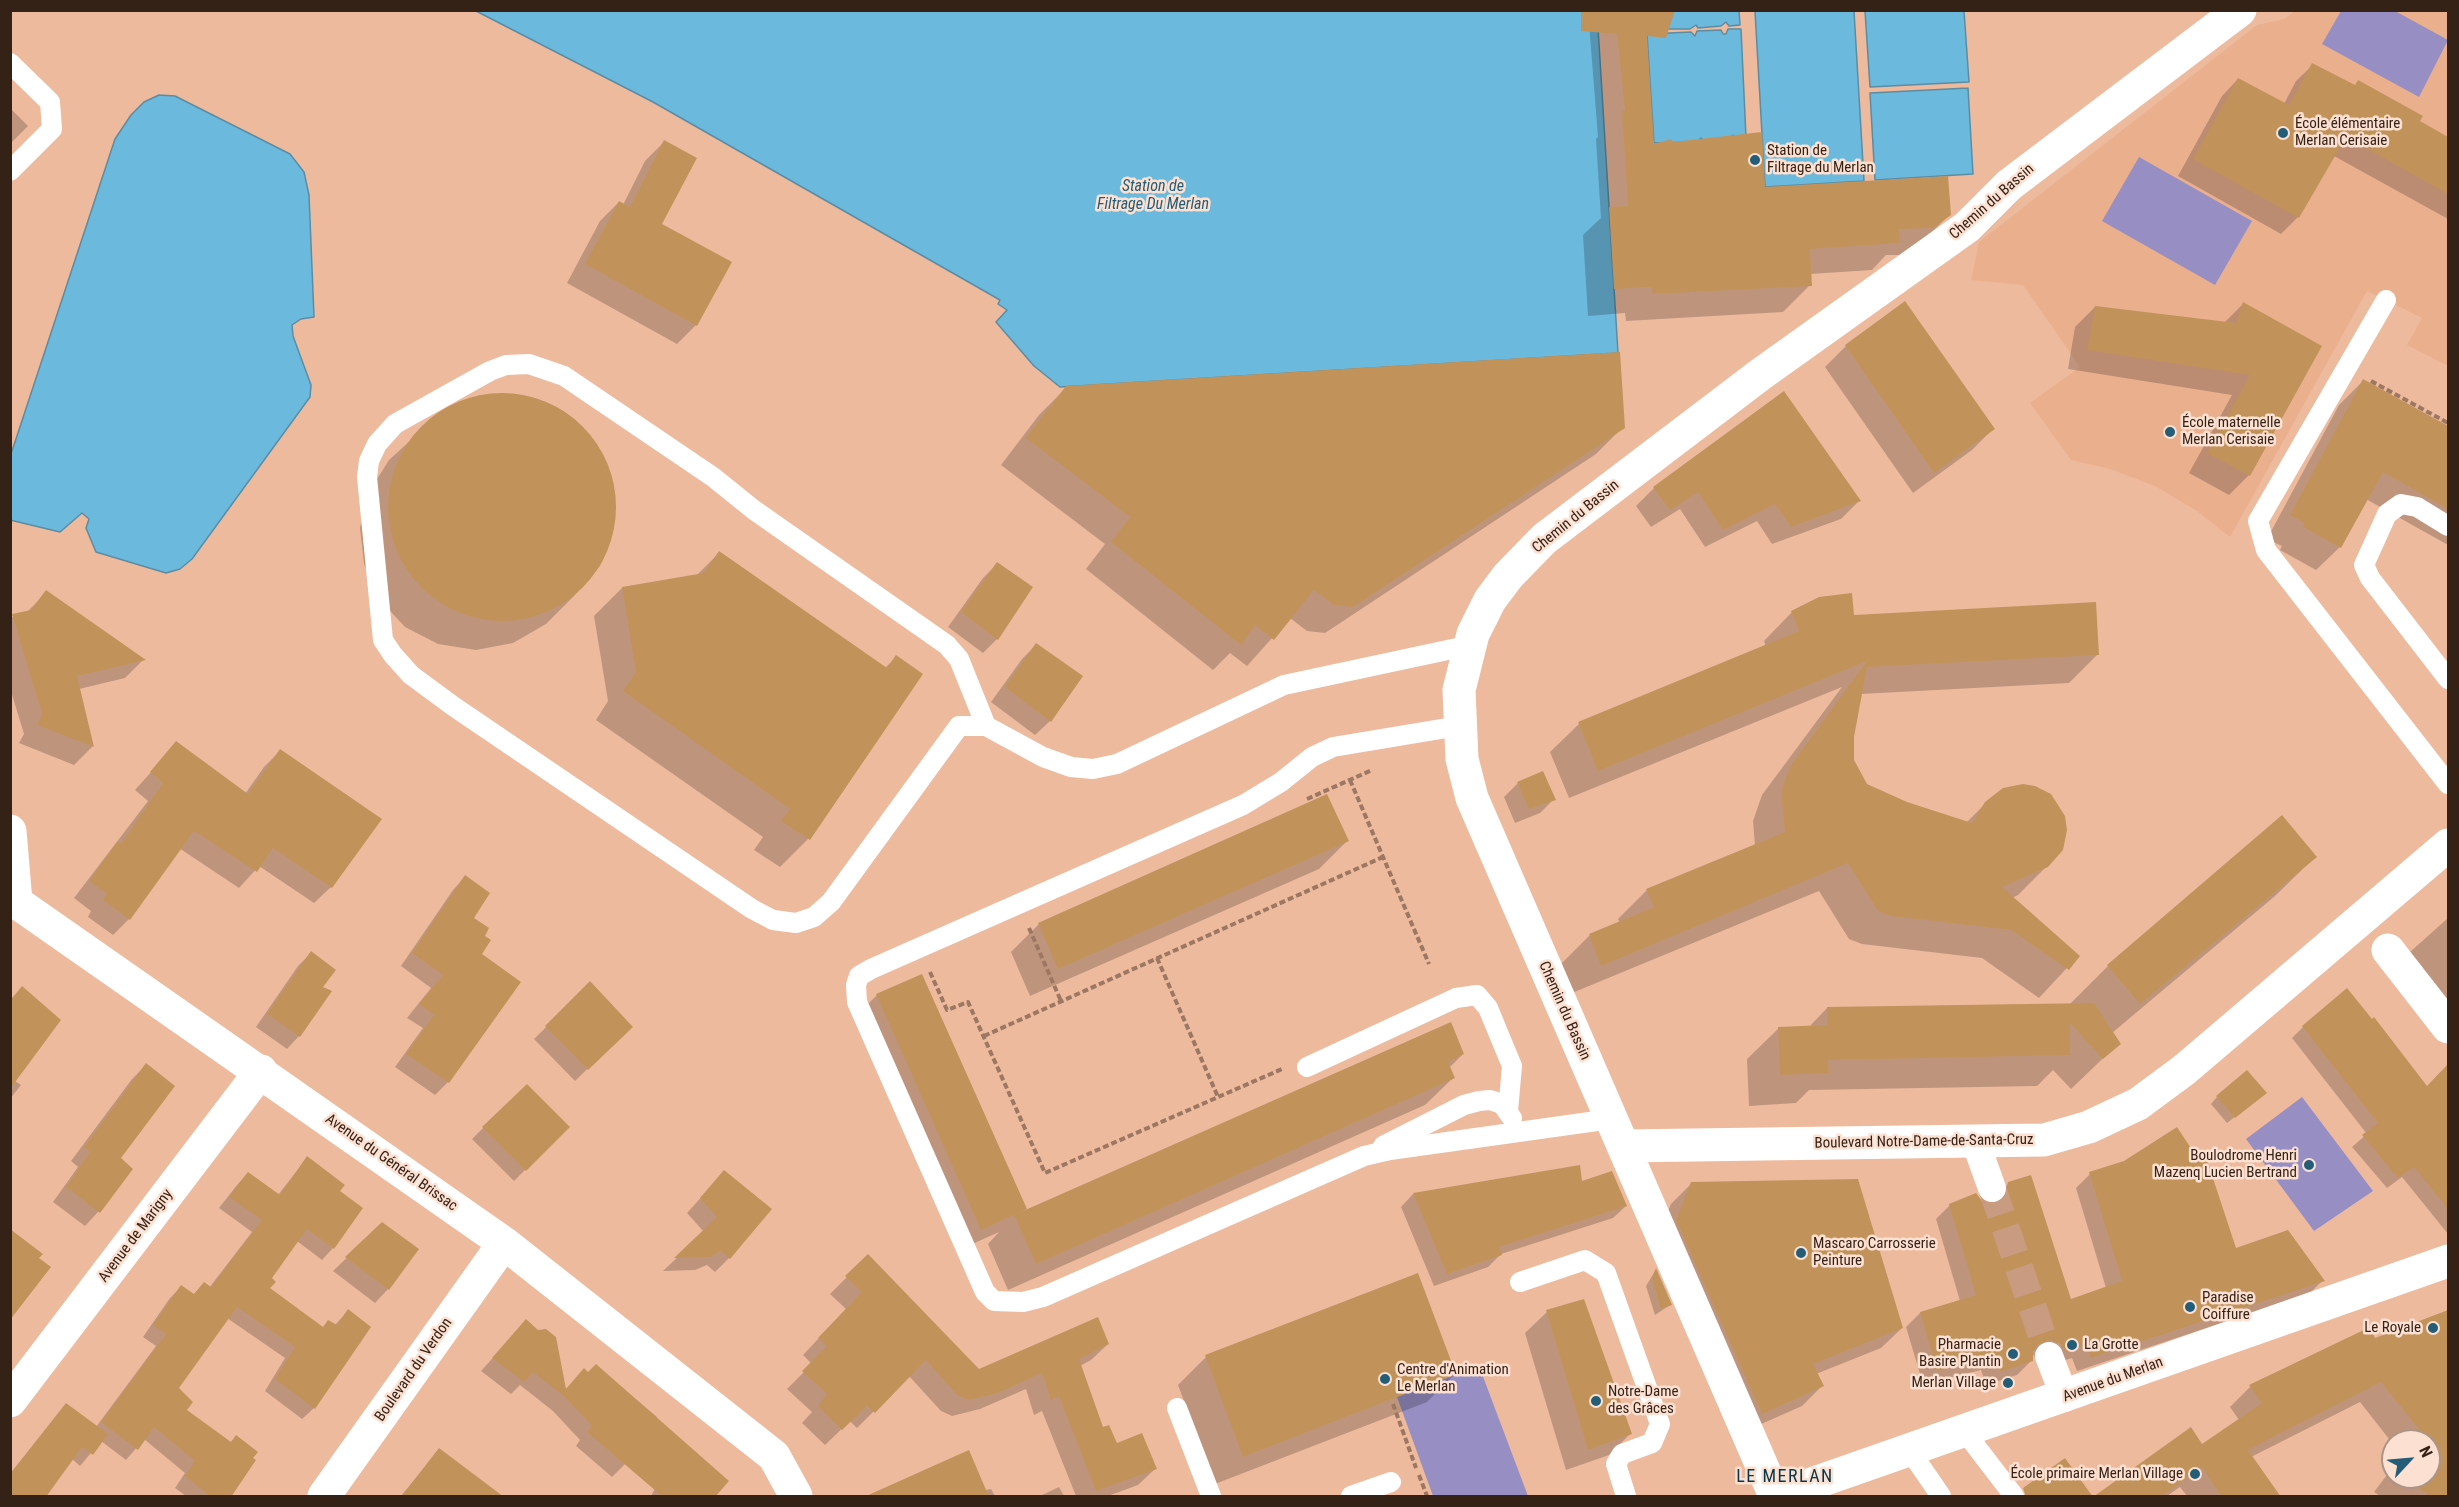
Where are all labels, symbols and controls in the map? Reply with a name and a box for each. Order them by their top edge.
place label: École élémentaire Merlan Cerisaie [2295,115,2400,150]
marker: École élémentaire Merlan Cerisaie [2276,126,2290,140]
place label: Station de Filtrage du Merlan [1767,142,1874,177]
marker: Station de Filtrage du Merlan [1748,153,1762,167]
street label: Chemin du Bassin [1946,160,2038,244]
water label: Station de Filtrage Du Merlan [1097,177,1209,215]
place label: École maternelle Merlan Cerisaie [2182,414,2280,449]
marker: École maternelle Merlan Cerisaie [2163,425,2177,439]
street label: Chemin du Bassin [1529,477,1623,557]
street label: Chemin du Bassin [1534,959,1594,1063]
street label: Avenue du Général Brissac [321,1111,461,1215]
street label: Boulevard Notre-Dame-de-Santa-Cruz [1814,1131,2034,1153]
place label: Boulodrome Henri Mazenq Lucien Bertrand [2154,1147,2297,1182]
marker: Boulodrome Henri Mazenq Lucien Bertrand [2302,1158,2316,1172]
street label: Avenue de Marigny [95,1186,177,1286]
place label: Mascaro Carrosserie Peinture [1813,1235,1936,1270]
marker: Mascaro Carrosserie Peinture [1794,1246,1808,1260]
place label: Paradise Coiffure [2202,1289,2254,1324]
marker: Paradise Coiffure [2183,1300,2197,1314]
street label: Boulevard du Verdon [372,1315,456,1425]
place label: Le Royale [2364,1319,2421,1337]
marker: Le Royale [2426,1321,2440,1335]
place label: Pharmacie Basire Plantin [1919,1336,2001,1371]
place label: La Grotte [2084,1336,2138,1354]
marker: La Grotte [2065,1338,2079,1352]
marker: Pharmacie Basire Plantin [2006,1347,2020,1361]
street label: Avenue du Merlan [2060,1353,2166,1407]
place label: Centre d'Animation Le Merlan [1397,1361,1509,1396]
marker: Centre d'Animation Le Merlan [1378,1372,1392,1386]
place label: Merlan Village [1911,1374,1996,1392]
marker: Merlan Village [2001,1376,2015,1390]
place label: Notre-Dame des Grâces [1608,1383,1679,1418]
marker: Notre-Dame des Grâces [1589,1394,1603,1408]
north arrow [2381,1429,2441,1489]
text: N [2415,1443,2437,1460]
place label: École primaire Merlan Village [2010,1465,2183,1483]
district label: LE MERLAN [1736,1466,1834,1488]
marker: École primaire Merlan Village [2188,1467,2202,1481]

